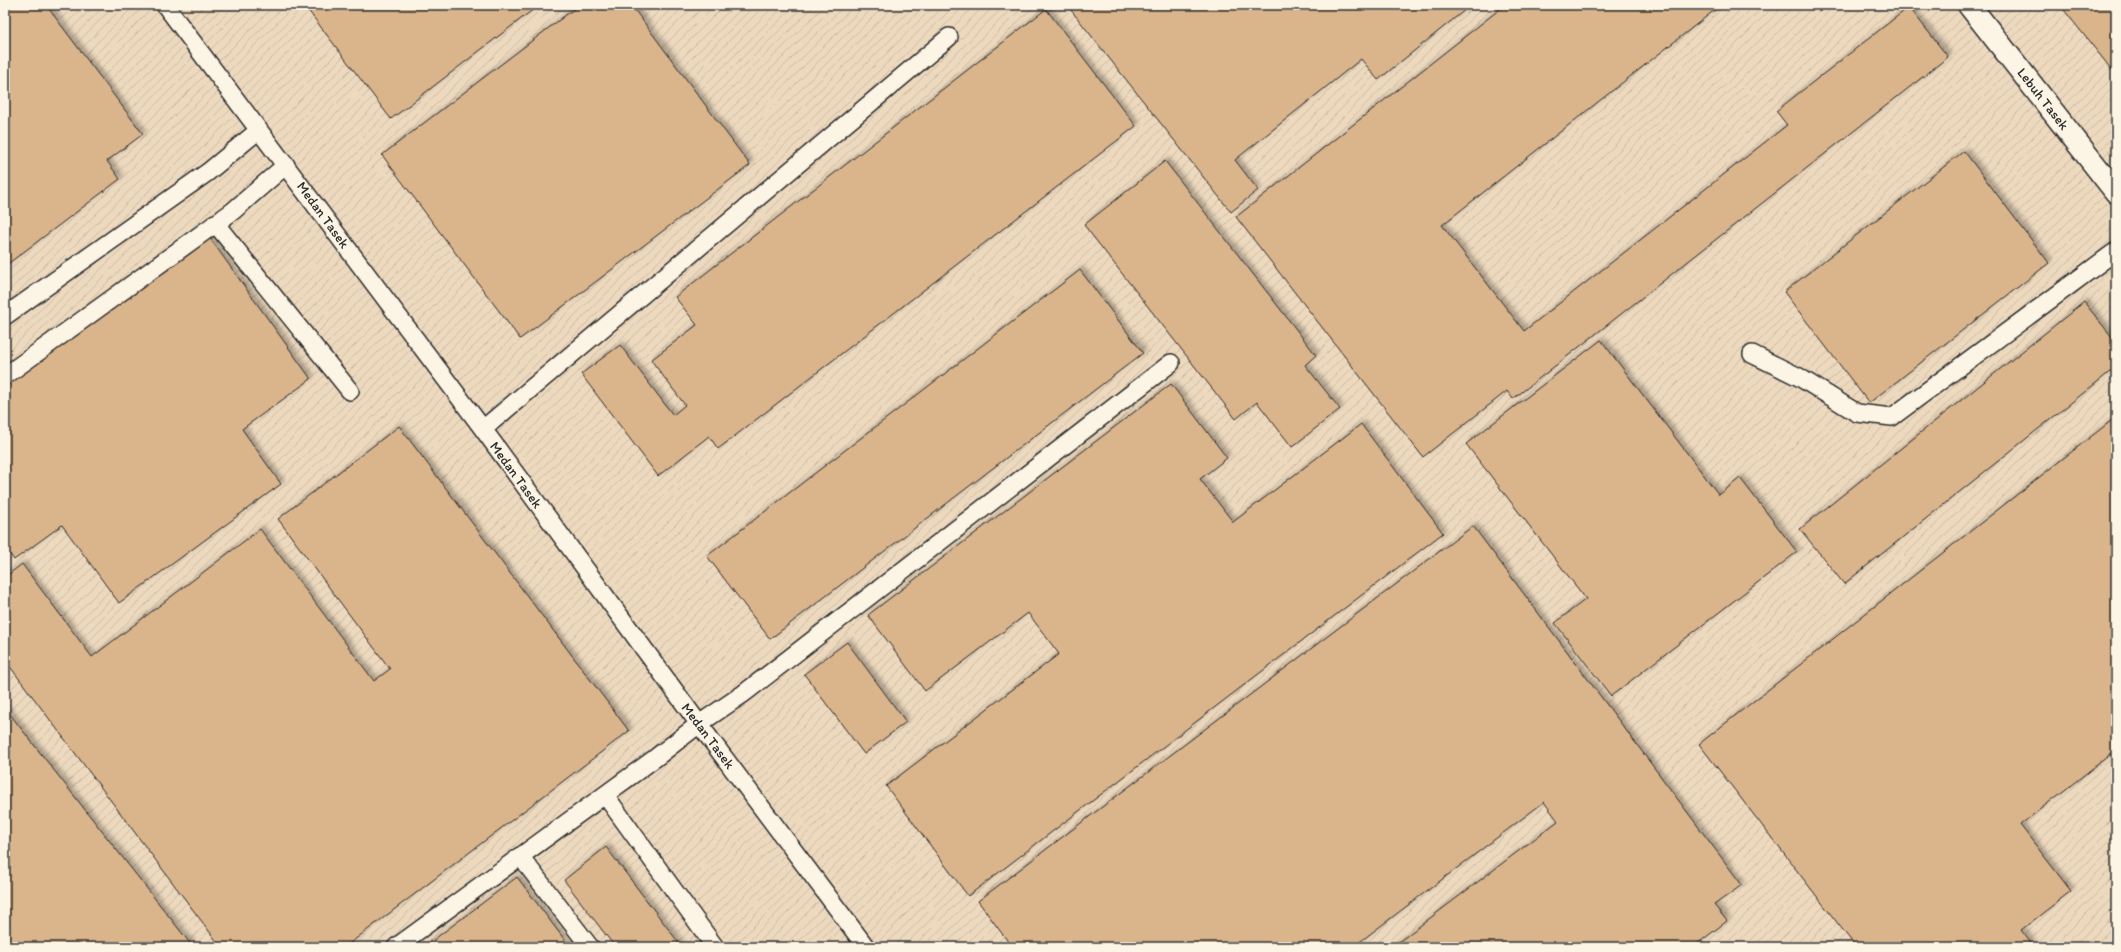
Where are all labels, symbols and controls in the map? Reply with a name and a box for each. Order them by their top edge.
street label: Lebuh Tasek [2013,64,2073,134]
street label: Medan Tasek [293,178,353,252]
street label: Medan Tasek [486,438,546,512]
street label: Medan Tasek [678,700,739,773]

